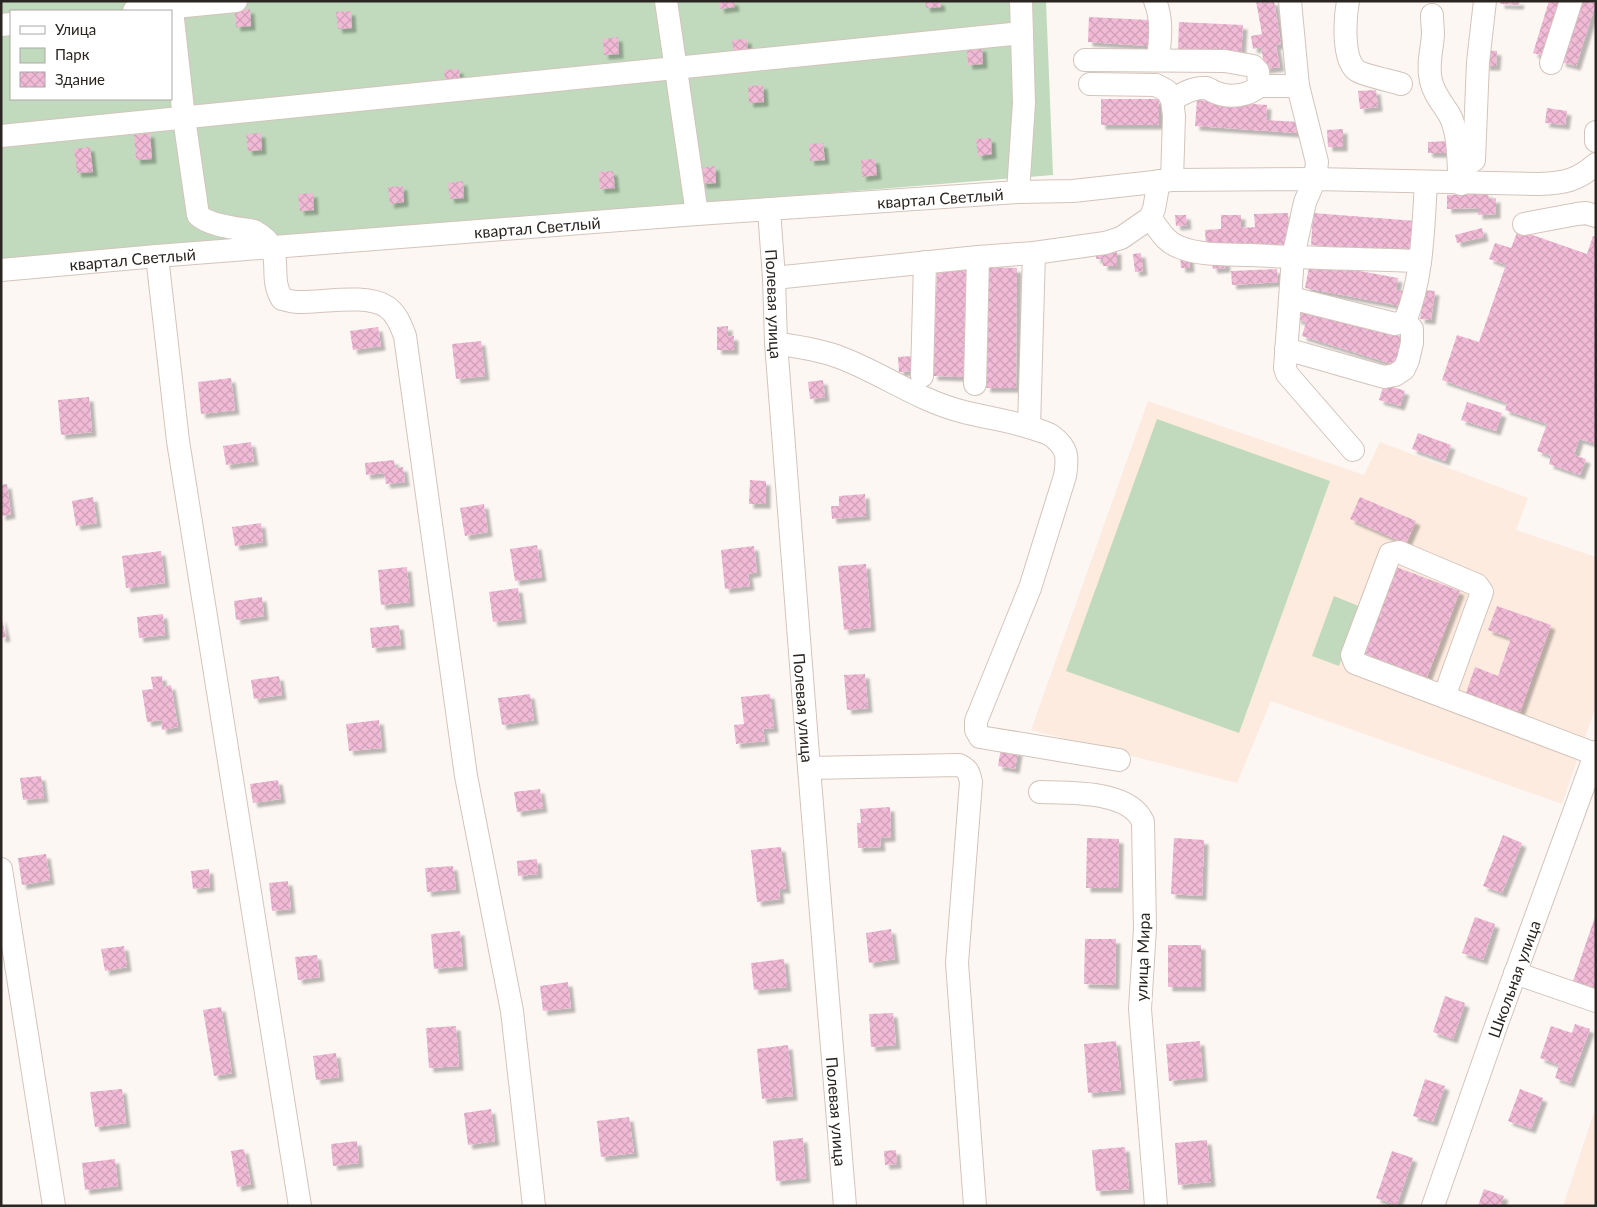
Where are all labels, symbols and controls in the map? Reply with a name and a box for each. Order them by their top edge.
legend [10,10,172,100]
text: Улица [55,20,96,38]
text: Парк [55,45,90,63]
text: Здание [55,70,105,88]
street label: квартал Светлый [876,184,1004,211]
street label: квартал Светлый [473,212,601,241]
street label: квартал Светлый [69,244,196,273]
street label: Полевая улица [762,248,787,359]
street label: Полевая улица [791,652,818,763]
street label: улица Мира [1131,912,1153,1002]
street label: Школьная улица [1483,917,1543,1040]
street label: Полевая улица [823,1056,851,1167]

